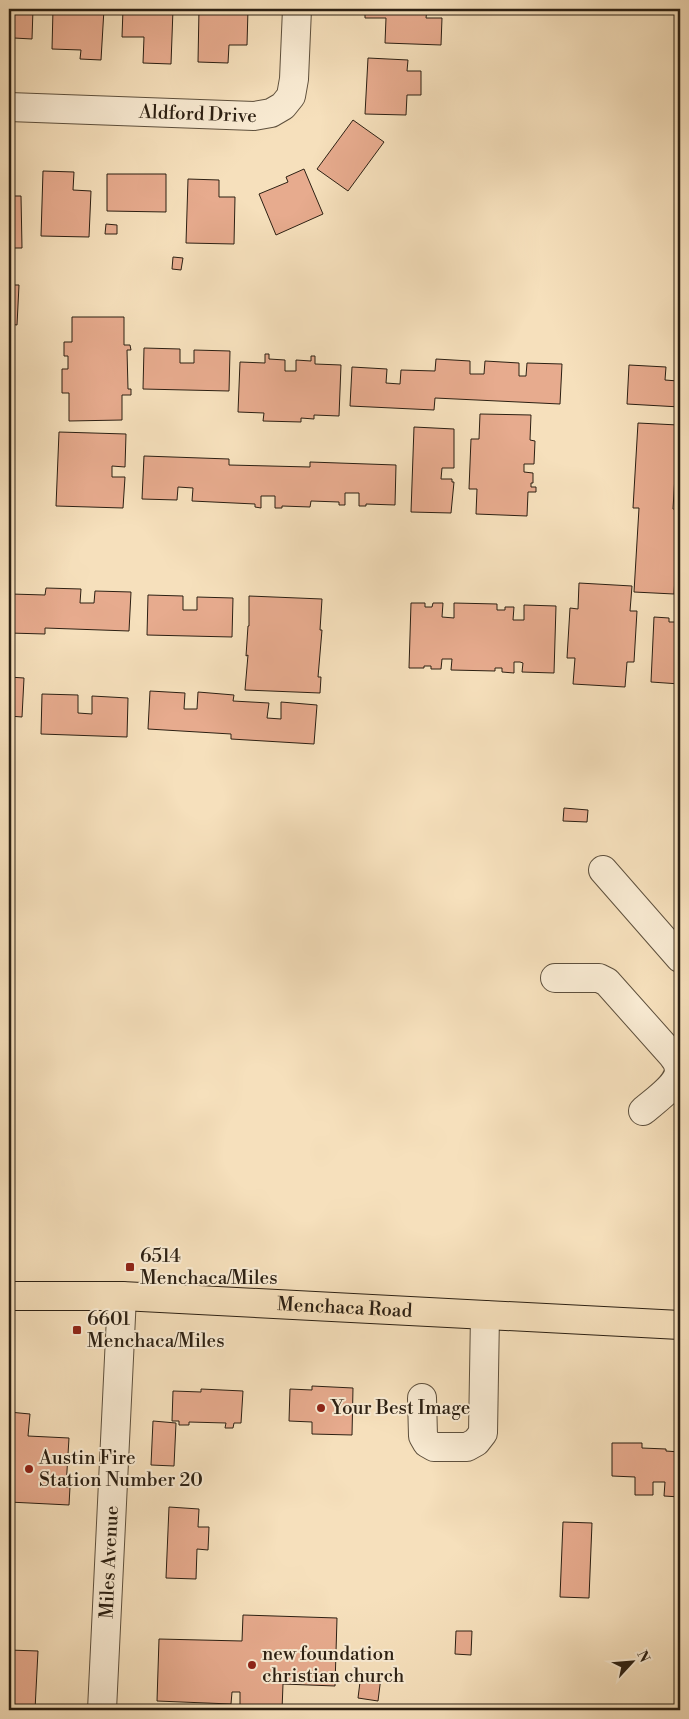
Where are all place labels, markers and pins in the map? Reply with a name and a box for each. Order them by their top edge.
place label: 6514 Menchaca/Miles [140,1244,278,1290]
marker: 6514 Menchaca/Miles [124,1261,136,1273]
place label: 6601 Menchaca/Miles [87,1307,225,1353]
marker: 6601 Menchaca/Miles [71,1324,83,1336]
place label: Your Best Image [330,1396,470,1420]
marker: Your Best Image [315,1402,327,1414]
place label: Austin Fire Station Number 20 [38,1446,203,1492]
marker: Austin Fire Station Number 20 [23,1463,35,1475]
place label: new foundation christian church [262,1642,404,1688]
marker: new foundation christian church [246,1659,258,1671]

